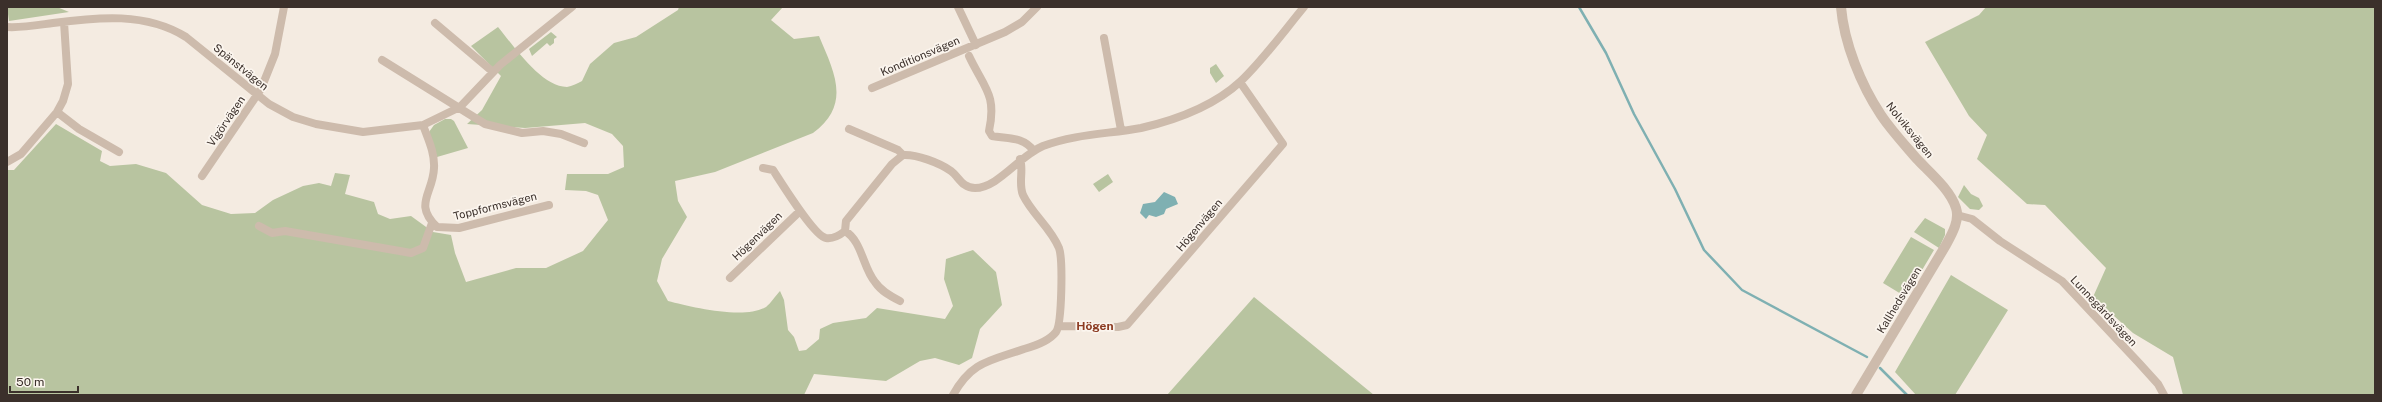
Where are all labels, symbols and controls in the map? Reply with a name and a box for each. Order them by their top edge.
street label: Konditionsvägen [879,34,961,78]
street label: Spänstvägen [211,41,271,93]
street label: Vigörvägen [205,94,247,148]
street label: Nolviksvägen [1884,100,1936,160]
street label: Toppformsvägen [452,190,538,222]
street label: Högenvägen [1174,196,1224,254]
street label: Högenvägen [730,209,784,263]
street label: Kallhedsvägen [1874,265,1924,335]
street label: Lunnegårdsvägen [2068,273,2140,349]
district label: Högen [1076,319,1114,333]
scale bar [10,368,78,394]
text: 50 m [16,375,44,389]

